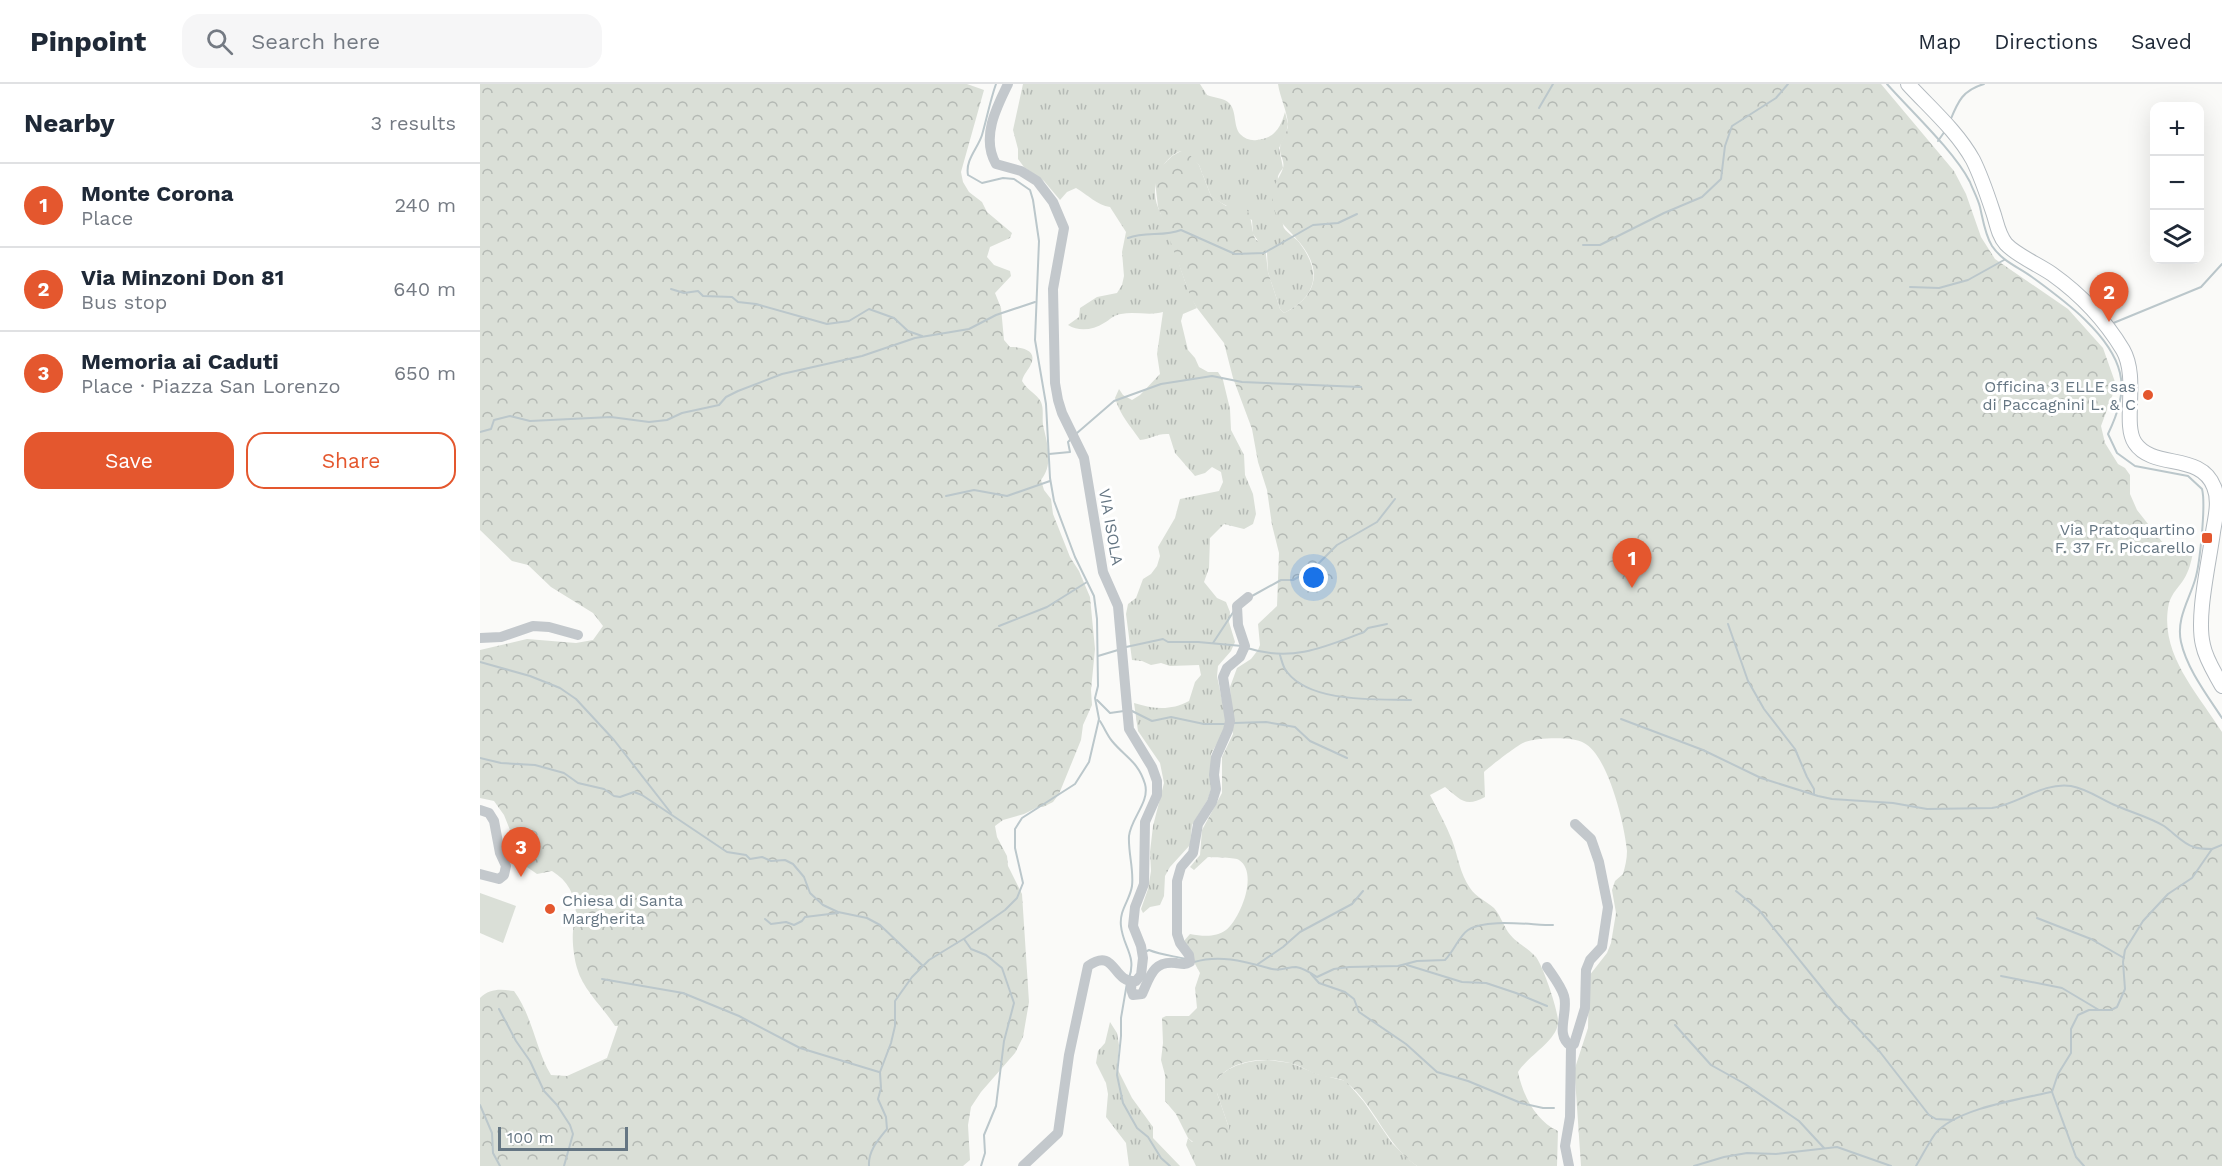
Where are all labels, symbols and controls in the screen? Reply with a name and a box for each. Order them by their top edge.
search box [182,14,602,68]
text: Pinpoint [30,25,146,58]
icon: search [203,25,236,58]
text: Search here [251,29,380,54]
text: Map [1918,29,1961,54]
text: Directions [1994,29,2098,54]
text: Saved [2131,29,2192,54]
map controls [2150,102,2204,264]
button: + [2150,102,2204,156]
text: Nearby [24,108,115,138]
text: 3 results [371,111,456,135]
button: − [2150,156,2204,210]
text: Monte Corona [81,181,233,206]
text: 1 [39,193,48,217]
text: 240 m [394,193,456,217]
text: Place [81,206,133,230]
button: layers [2150,210,2204,264]
text: Via Minzoni Don 81 [81,265,284,290]
pin: 2 [2090,272,2128,322]
text: 2 [38,277,49,301]
text: 640 m [393,277,456,301]
text: Bus stop [81,290,167,314]
text: Memoria ai Caduti [81,349,279,374]
text: 3 [38,361,49,385]
text: 650 m [394,361,456,385]
text: Place · Piazza San Lorenzo [81,374,341,398]
place label: Officina 3 ELLE sas di Paccagnini L. & C [1982,377,2136,414]
marker: Officina 3 ELLE sas di Paccagnini L. & C [2141,388,2155,402]
button: Save [24,432,234,489]
button: Share [246,432,456,489]
street label: VIA ISOLA [1095,487,1127,567]
place label: Via Pratoquartino F. 37 Fr. Piccarello [2055,520,2195,557]
marker: Via Pratoquartino F. 37 Fr. Piccarello [2200,531,2214,545]
pin: 1 [1612,538,1652,588]
your location [1299,563,1328,592]
pin: 3 [502,828,540,877]
place label: Chiesa di Santa Margherita [562,891,683,928]
marker: Chiesa di Santa Margherita [543,902,557,916]
scale bar [498,1124,628,1152]
text: 100 m [507,1128,554,1147]

